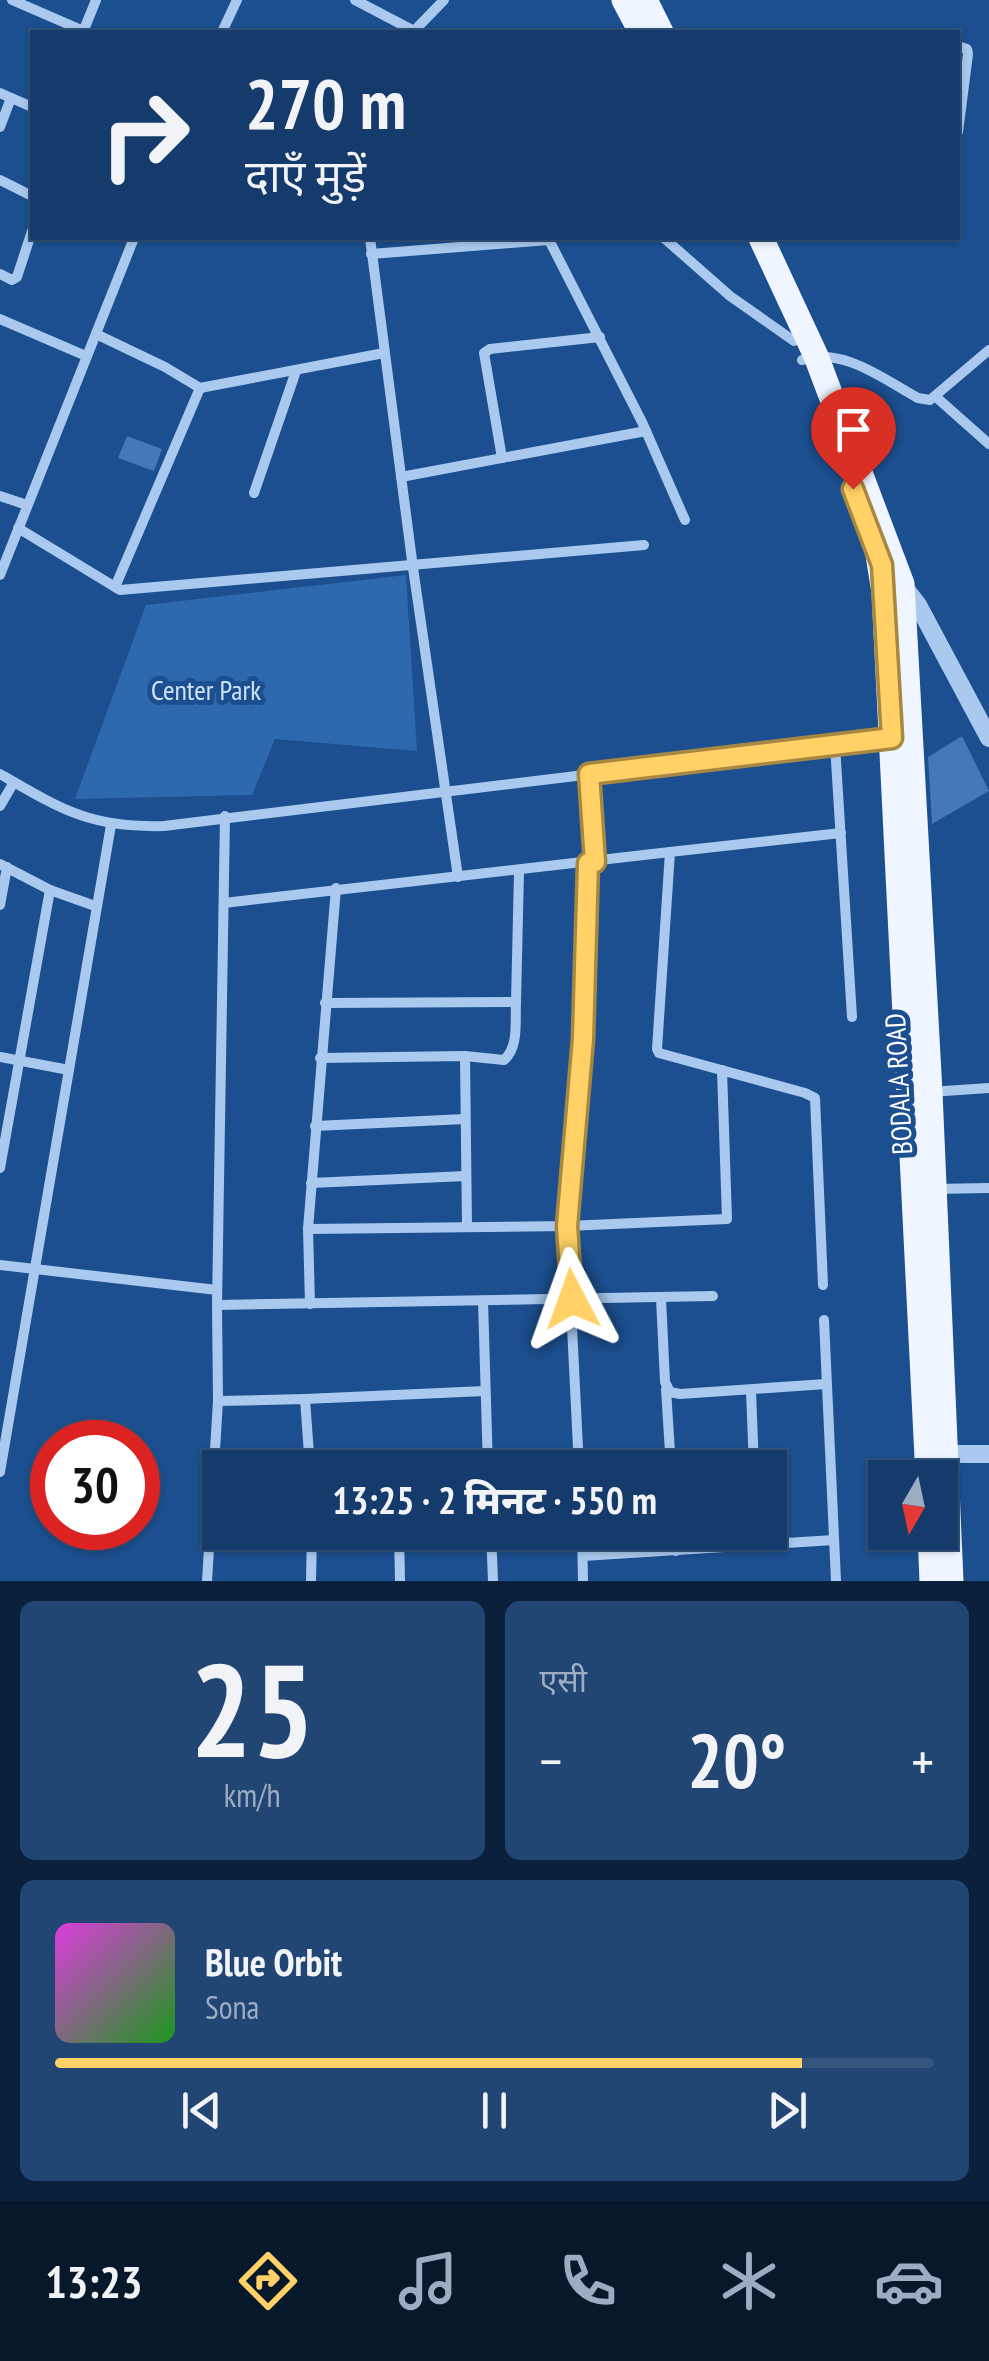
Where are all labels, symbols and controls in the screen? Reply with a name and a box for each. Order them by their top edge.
text: 270 m [245,58,406,148]
icon: right [80,70,210,200]
text: दाएँ मुड़ें [245,146,366,204]
pin [811,387,896,490]
icon: arrive [826,402,881,457]
park label: Center Park [151,671,261,708]
street label: BODALA ROAD [876,1012,920,1156]
position arrow [520,1247,624,1351]
speed limit sign: 30 [30,1420,160,1550]
north arrow [868,1460,958,1550]
map controls [868,1460,958,1550]
text: 13:25 · 2 मिनट · 550 m [332,1475,657,1524]
text: 25 [190,1625,314,1793]
text: एसी [540,1659,587,1701]
text: 20° [687,1712,786,1809]
text: − [540,1725,562,1796]
text: + [911,1725,934,1796]
text: km/h [224,1774,281,1816]
text: Blue Orbit [205,1937,342,1986]
text: Sona [205,1986,259,2028]
icon: previous [174,2083,229,2138]
icon: pause [467,2083,522,2138]
icon: next [760,2083,815,2138]
icon: directions [233,2246,303,2316]
icon: music [393,2246,463,2316]
icon: phone [553,2246,623,2316]
icon: climate [714,2246,784,2316]
icon: car [874,2246,944,2316]
text: 13:23 [45,2252,142,2310]

